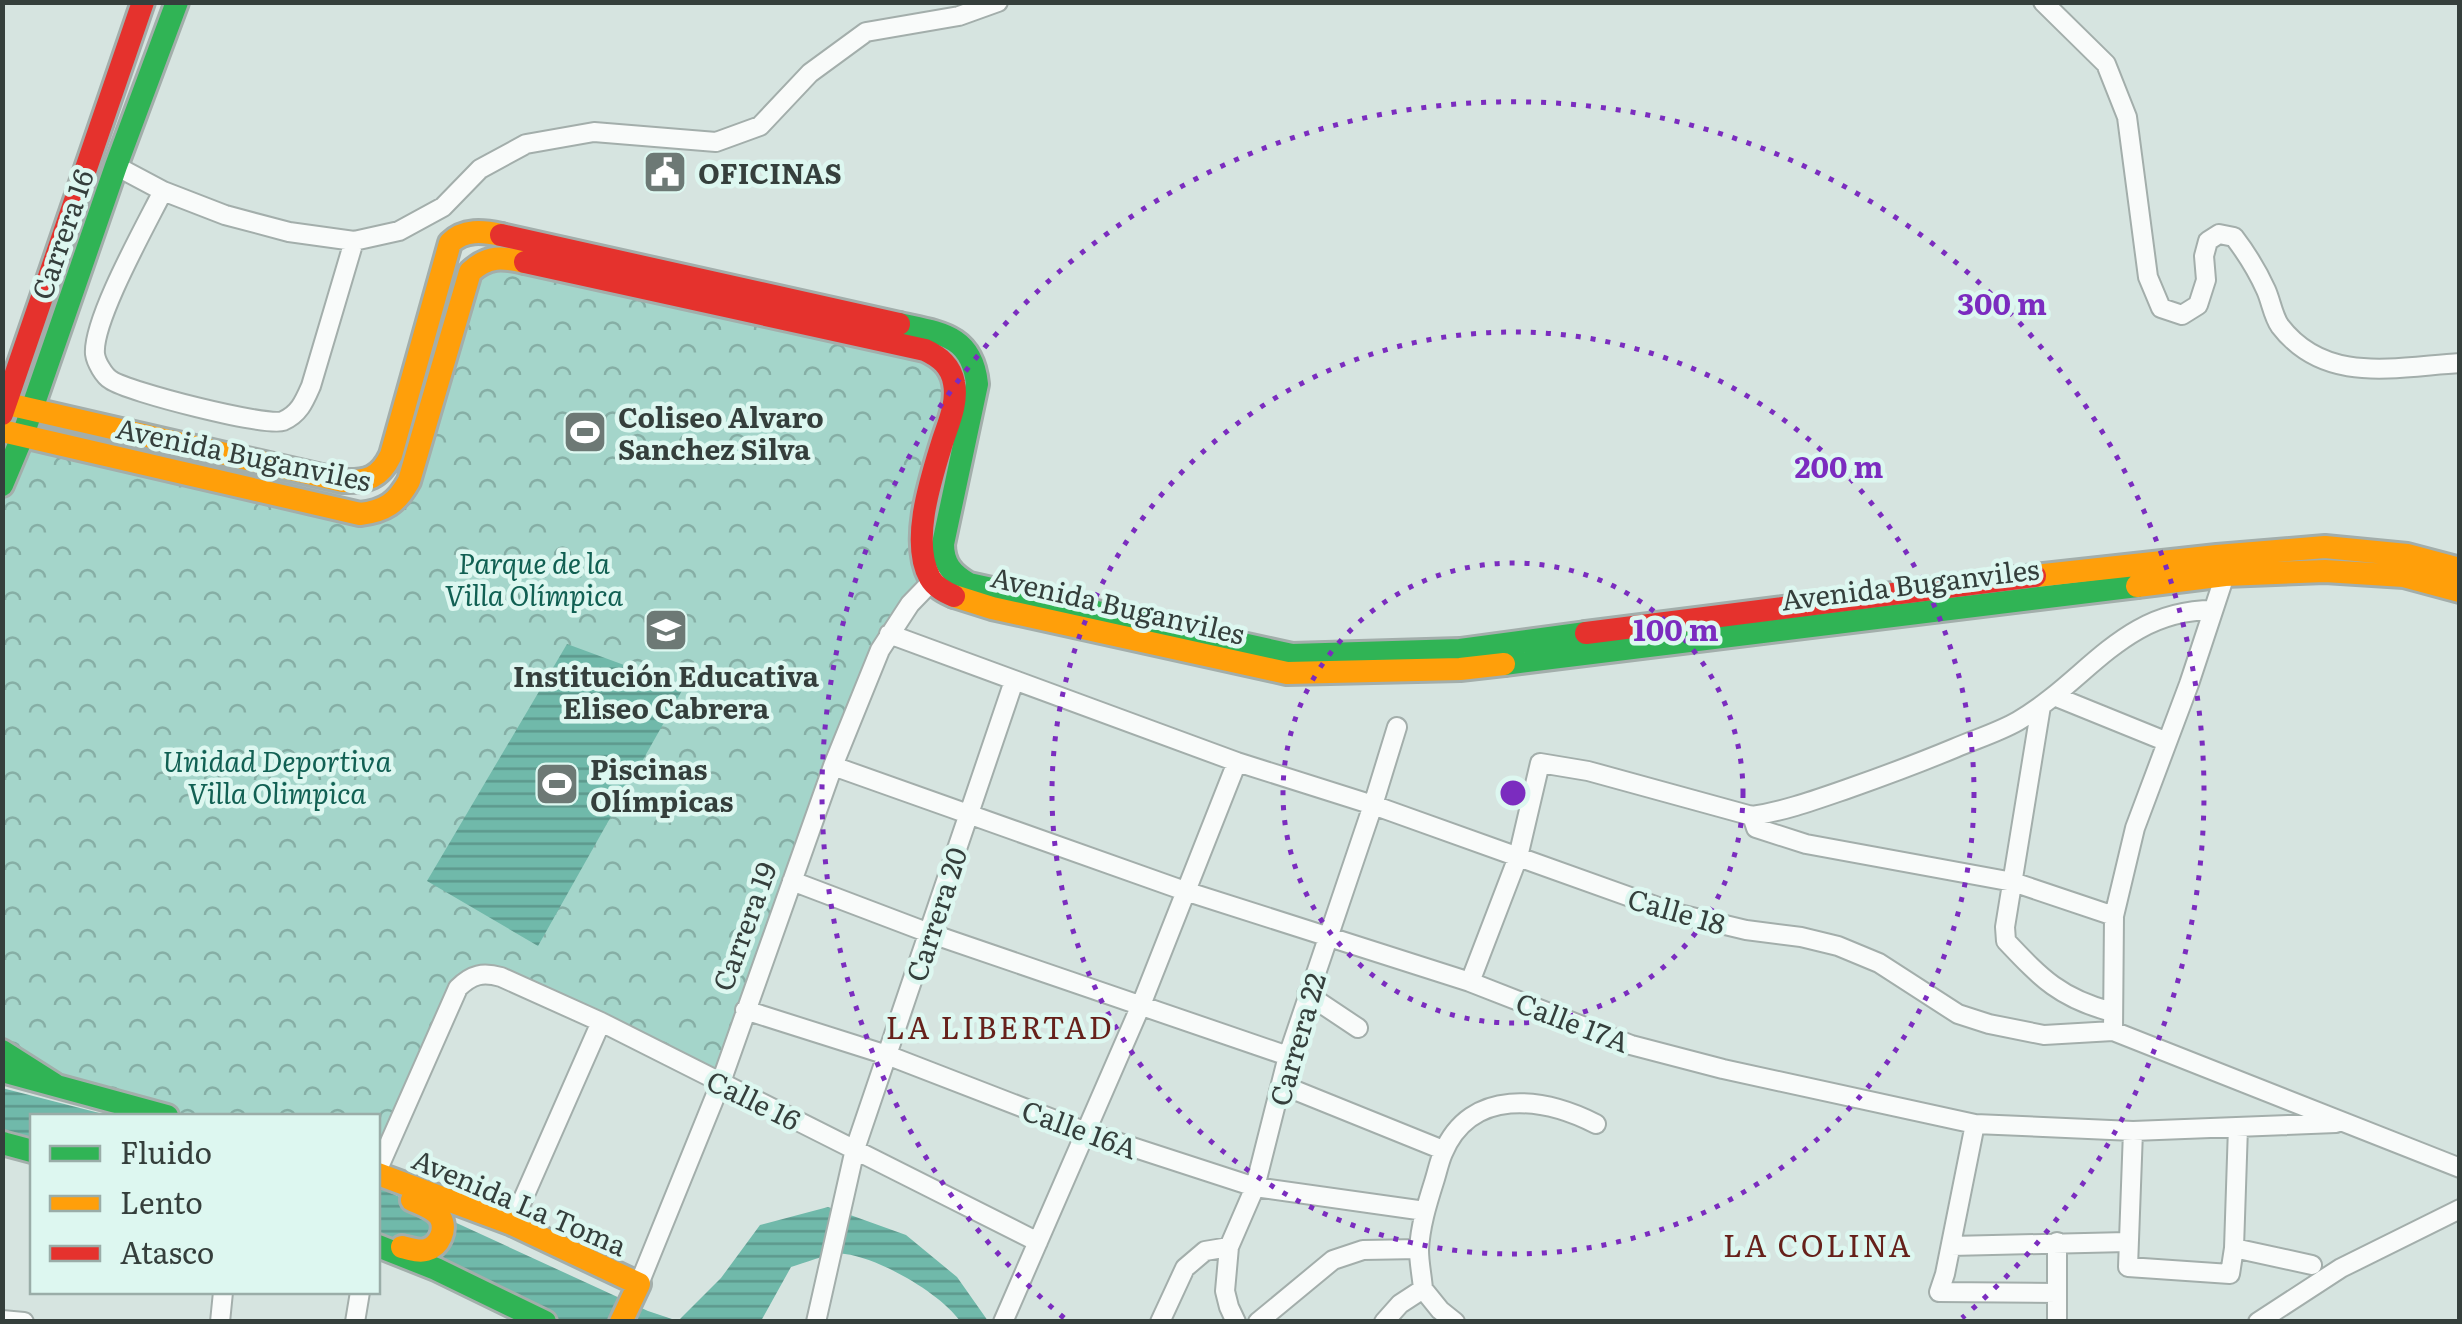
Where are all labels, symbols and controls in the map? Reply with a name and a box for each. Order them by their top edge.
public building icon: OFICINAS [642,149,688,195]
place label: OFICINAS [698,151,842,193]
street label: Carrera 16 [19,163,103,305]
text: 300 m [1957,280,2047,324]
place label: Coliseo Alvaro Sanchez Silva [618,395,824,469]
street label: Avenida Buganviles [113,405,375,501]
sports icon: Coliseo Alvaro Sanchez Silva [562,409,608,455]
text: 200 m [1795,443,1884,487]
park label: Parque de la Villa Olímpica [445,541,623,615]
street label: Avenida Buganviles [1779,546,2041,620]
street label: Avenida Buganviles [987,554,1249,654]
text: 100 m [1633,606,1719,650]
school or university icon: Institución Educativa Eliseo Cabrera [643,607,689,653]
place label: Institución Educativa Eliseo Cabrera [513,654,820,728]
park label: Unidad Deportiva Villa Olimpica [162,739,392,813]
place label: Piscinas Olímpicas [590,747,734,821]
sports icon: Piscinas Olímpicas [534,761,580,807]
centre of rings [1495,775,1531,811]
street label: Carrera 20 [894,841,976,987]
street label: Carrera 19 [700,856,786,996]
street label: Calle 18 [1623,876,1731,944]
street label: Carrera 22 [1257,967,1335,1111]
street label: Calle 17A [1510,980,1636,1062]
district label: LA LIBERTAD [886,1004,1114,1048]
street label: Calle 16 [700,1058,808,1140]
street label: Calle 16A [1016,1088,1144,1168]
legend [30,1114,380,1294]
text: Fluido [120,1129,212,1173]
street label: Avenida La Toma [406,1137,634,1265]
text: Lento [120,1179,203,1223]
district label: LA COLINA [1723,1222,1913,1266]
text: Atasco [120,1229,214,1273]

